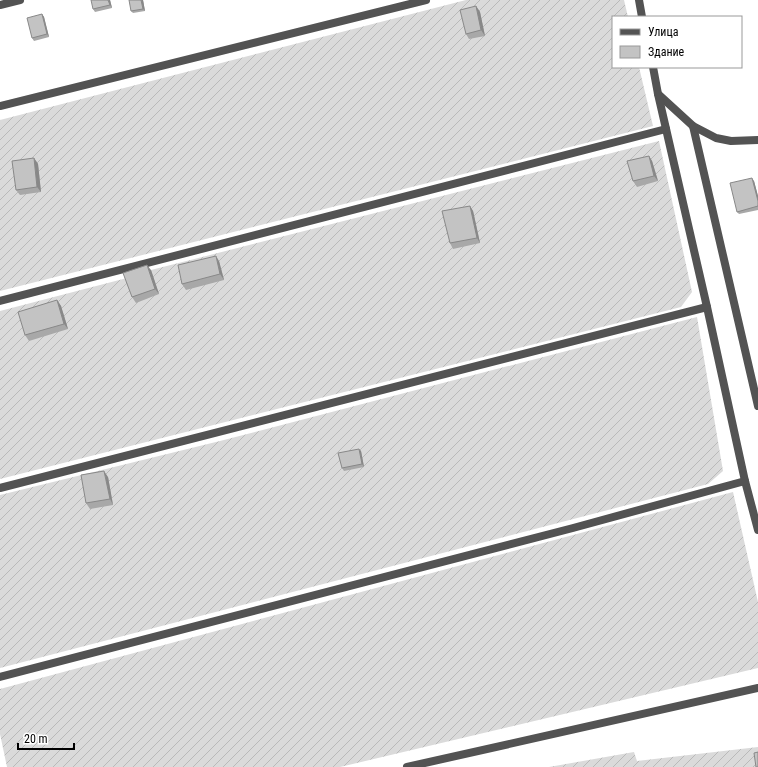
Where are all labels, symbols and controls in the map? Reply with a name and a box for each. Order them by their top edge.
legend [612,16,742,68]
text: Улица [648,25,679,39]
text: Здание [648,45,685,59]
scale bar [18,725,74,751]
text: 20 m [24,732,48,746]

